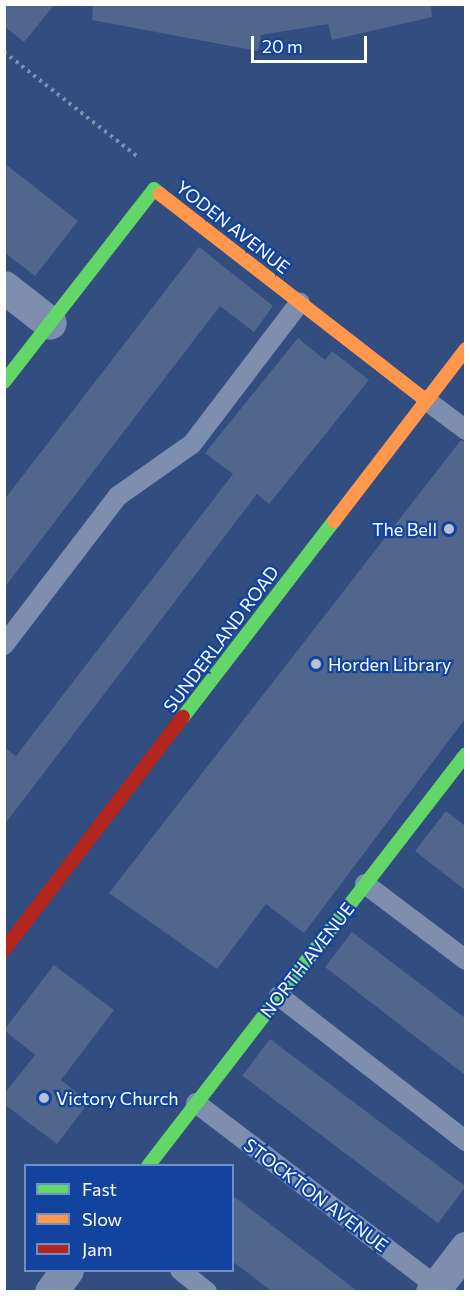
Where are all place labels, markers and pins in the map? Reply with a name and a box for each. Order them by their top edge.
place label: The Bell [372,518,437,540]
marker: The Bell [442,522,456,536]
place label: Horden Library [328,653,451,675]
marker: Horden Library [309,657,323,671]
place label: Victory Church [56,1087,179,1109]
marker: Victory Church [37,1091,51,1105]

